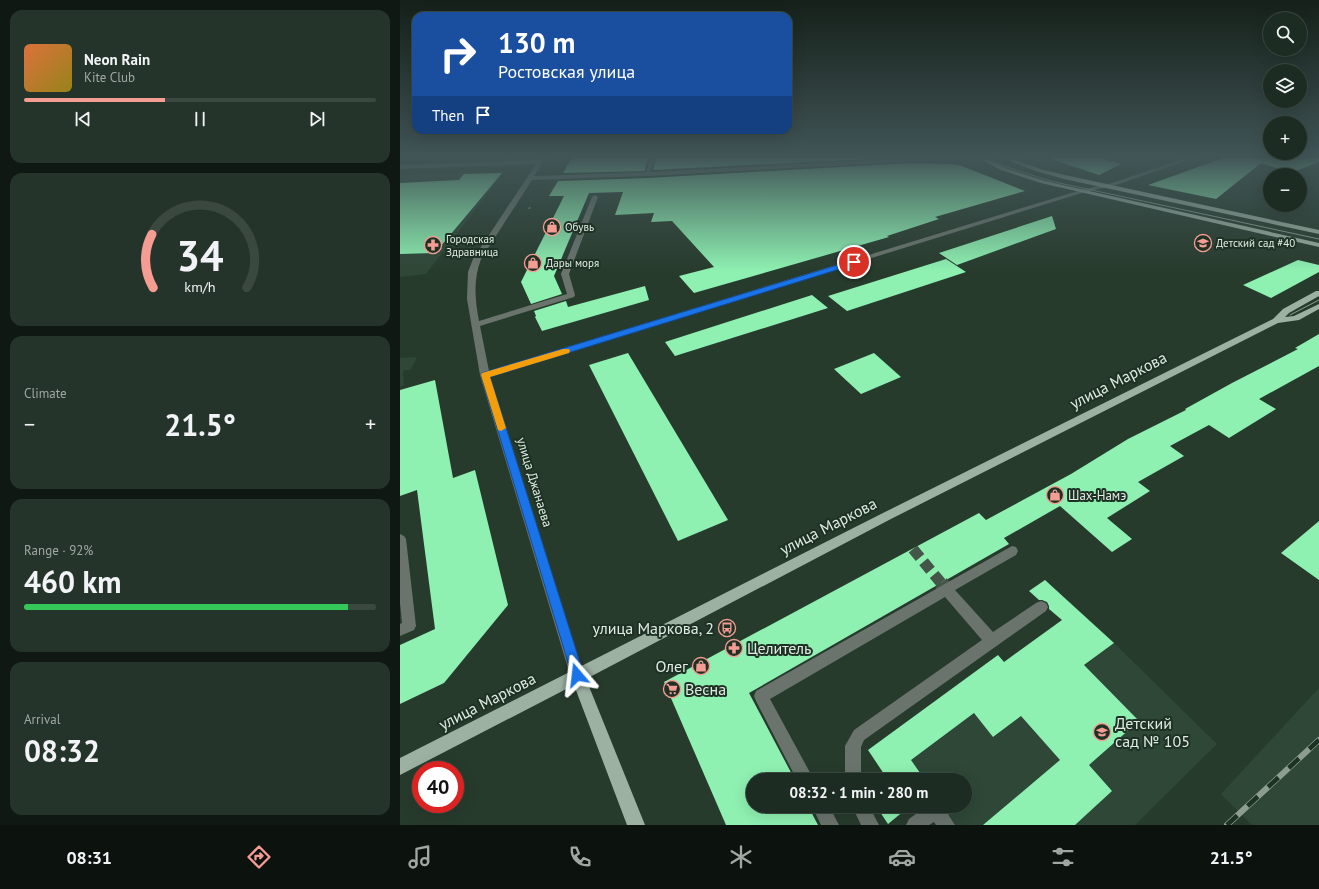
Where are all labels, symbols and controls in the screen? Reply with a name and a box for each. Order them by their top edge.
map controls [1263,12,1307,212]
button: search [1263,12,1307,56]
text: 130 m [498,24,575,61]
icon: right [432,28,484,80]
text: Neon Rain [84,50,150,69]
text: Ростовская улица [498,60,635,83]
button: layers [1263,64,1307,108]
text: Kite Club [84,69,135,86]
icon: arrive [472,104,494,126]
text: Then [432,106,464,125]
icon: previous [72,108,94,130]
icon: pause [189,108,211,130]
icon: next [306,108,328,130]
button: + [1263,116,1307,160]
button: − [1263,168,1307,212]
shop icon: Обувь [542,217,562,237]
place label: Обувь [565,220,594,234]
text: 34 [176,228,224,281]
place label: Городская Здравница [446,232,498,259]
school or university icon: Детский сад #40 [1193,233,1213,253]
pharmacy icon: Городская Здравница [423,235,443,255]
place label: Детский сад #40 [1216,236,1295,250]
pin [837,245,871,279]
icon: arrive [843,251,865,273]
shop icon: Дары моря [523,253,543,273]
place label: Дары моря [546,256,599,270]
text: km/h [184,276,216,295]
street label: улица Маркова [1066,347,1170,413]
text: Climate [24,385,67,402]
text: 21.5° [164,405,236,444]
text: − [24,410,35,438]
text: + [365,410,376,438]
street label: улица Джанаева [513,435,556,529]
shop icon: Шах-Намэ [1045,485,1065,505]
place label: Шах-Намэ [1068,487,1126,504]
street label: улица Маркова [776,493,880,559]
text: Range · 92% [24,542,93,559]
text: 460 km [24,562,122,601]
place label: улица Маркова, 2 [592,618,714,638]
bus stop icon: улица Маркова, 2 [717,618,737,638]
pharmacy icon: Целитель [724,638,744,658]
place label: Целитель [747,638,812,658]
position arrow [556,654,598,696]
place label: Олег [655,656,688,676]
shop icon: Олег [691,656,711,676]
street label: улица Маркова [435,668,539,734]
supermarket icon: Весна [662,679,682,699]
place label: Весна [685,679,726,699]
text: Arrival [24,711,60,728]
place label: Детский сад № 105 [1115,713,1190,751]
school or university icon: Детский сад № 105 [1092,722,1112,742]
text: 08:32 [24,731,100,770]
speed limit sign: 40 [412,761,464,813]
text: 08:32 · 1 min · 280 m [790,783,928,802]
icon: directions [245,843,273,871]
icon: music [406,843,434,871]
icon: phone [566,843,594,871]
icon: climate [727,843,755,871]
icon: car [888,843,916,871]
icon: filters [1049,843,1077,871]
text: 08:31 [66,846,112,869]
text: 21.5° [1210,846,1253,869]

